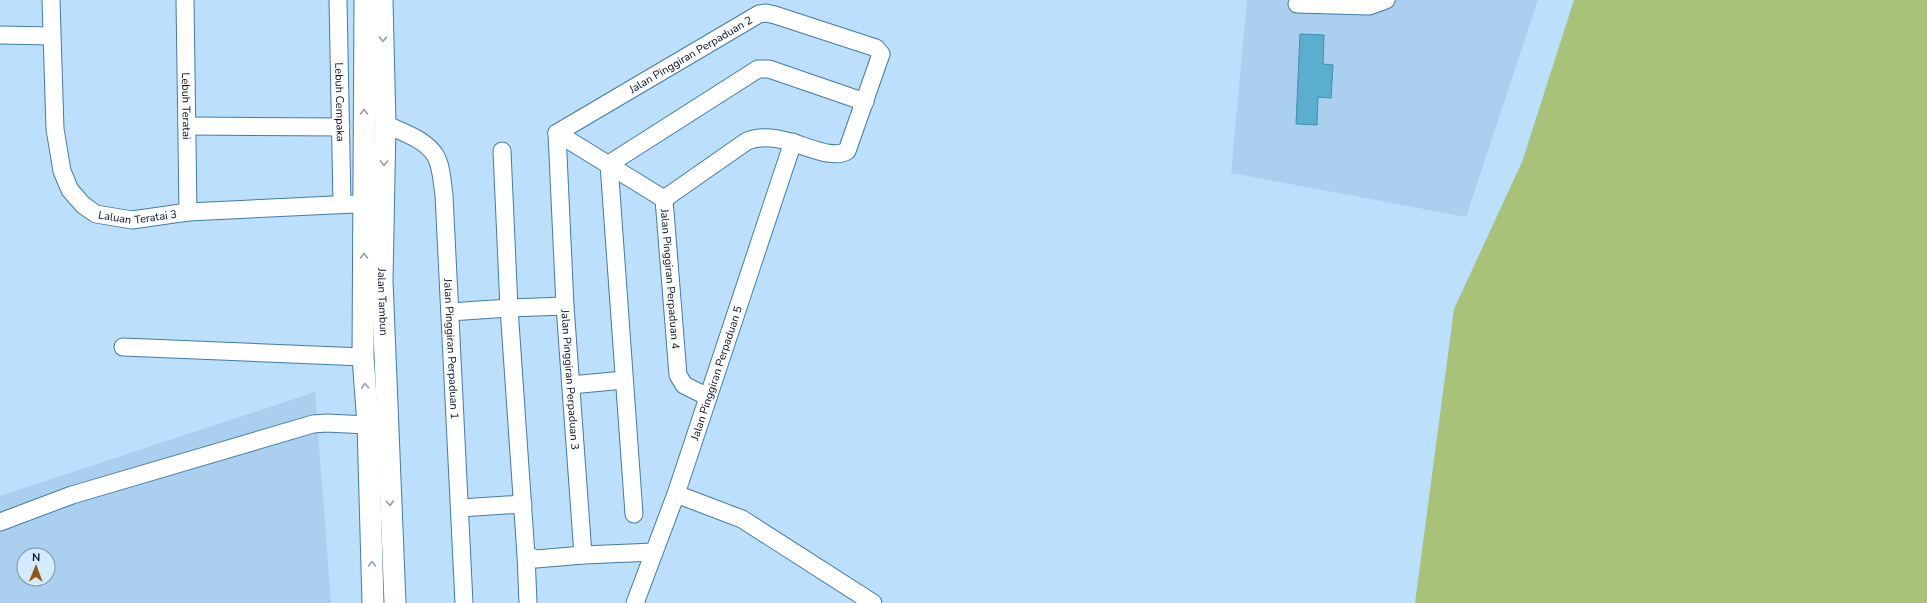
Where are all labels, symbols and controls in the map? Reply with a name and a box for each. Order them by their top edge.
street label: Jalan Pinggiran Perpaduan 2 [626,13,755,97]
one-way arrow [379,36,387,42]
street label: Lebuh Cempaka [331,62,348,142]
street label: Lebuh Teratai [178,72,194,140]
one-way arrow [360,109,368,115]
one-way arrow [380,160,388,166]
street label: Laluan Teratai 3 [97,207,178,228]
street label: Jalan Pinggiran Perpaduan 4 [657,207,683,350]
one-way arrow [360,253,368,259]
street label: Jalan Tambun [374,267,391,336]
street label: Jalan Pinggiran Perpaduan 1 [440,277,462,419]
street label: Jalan Pinggiran Perpaduan 5 [687,304,746,443]
street label: Jalan Pinggiran Perpaduan 3 [557,308,582,450]
one-way arrow [361,383,370,389]
one-way arrow [386,500,395,506]
north arrow [16,547,56,587]
text: N [32,550,40,565]
one-way arrow [367,561,376,567]

